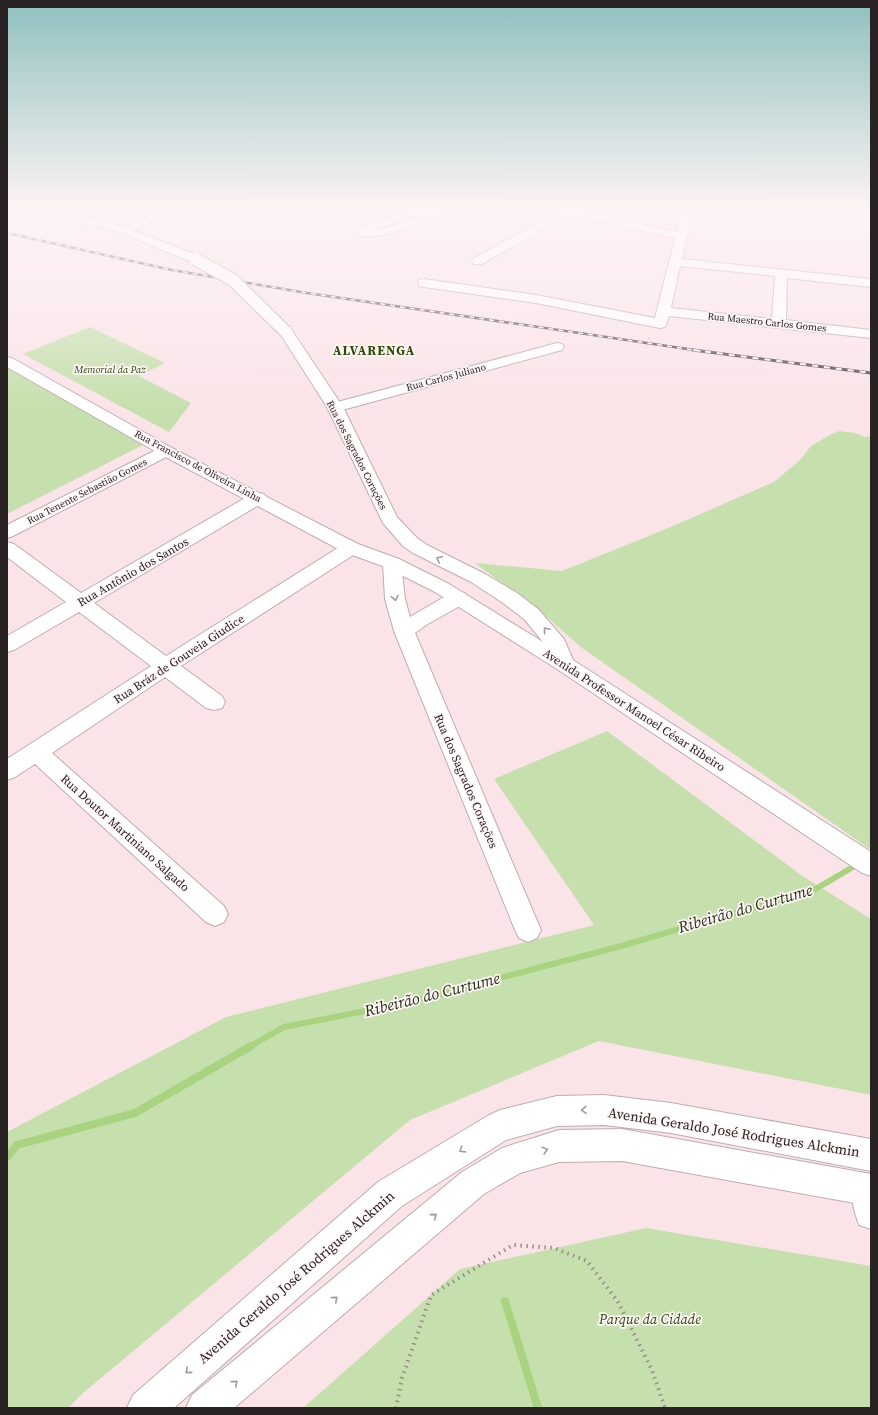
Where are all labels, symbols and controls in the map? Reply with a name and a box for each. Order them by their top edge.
street label: Rua Maestro Carlos Gomes [707,309,827,335]
district label: ALVARENGA [333,342,415,359]
street label: Rua Carlos Juliano [405,360,488,394]
park label: Memorial da Paz [73,363,146,376]
street label: Rua dos Sagrados Corações [324,398,390,512]
street label: Rua Francisco de Oliveira Linha [132,427,264,505]
street label: Rua Tenente Sebastião Gomes [25,455,149,527]
street label: Rua Antônio dos Santos [74,534,192,610]
one-way arrow [436,556,443,564]
one-way arrow [390,595,399,601]
street label: Rua Bráz de Gouveia Giudice [110,611,248,707]
one-way arrow [544,628,551,635]
street label: Avenida Professor Manoel César Ribeiro [540,645,729,775]
street label: Rua dos Sagrados Corações [430,711,502,851]
street label: Rua Doutor Martiniano Salgado [57,771,193,895]
water label: Ribeirão do Curtume [674,878,815,938]
water label: Ribeirão do Curtume [361,966,502,1022]
street label: Avenida Geraldo José Rodrigues Alckmin [607,1102,862,1162]
one-way arrow [581,1106,587,1115]
one-way arrow [459,1145,466,1152]
one-way arrow [541,1147,548,1155]
street label: Avenida Geraldo José Rodrigues Alckmin [193,1186,399,1368]
one-way arrow [430,1213,437,1220]
one-way arrow [330,1297,337,1304]
park label: Parque da Cidade [598,1309,701,1329]
one-way arrow [185,1367,193,1374]
one-way arrow [231,1380,238,1387]

